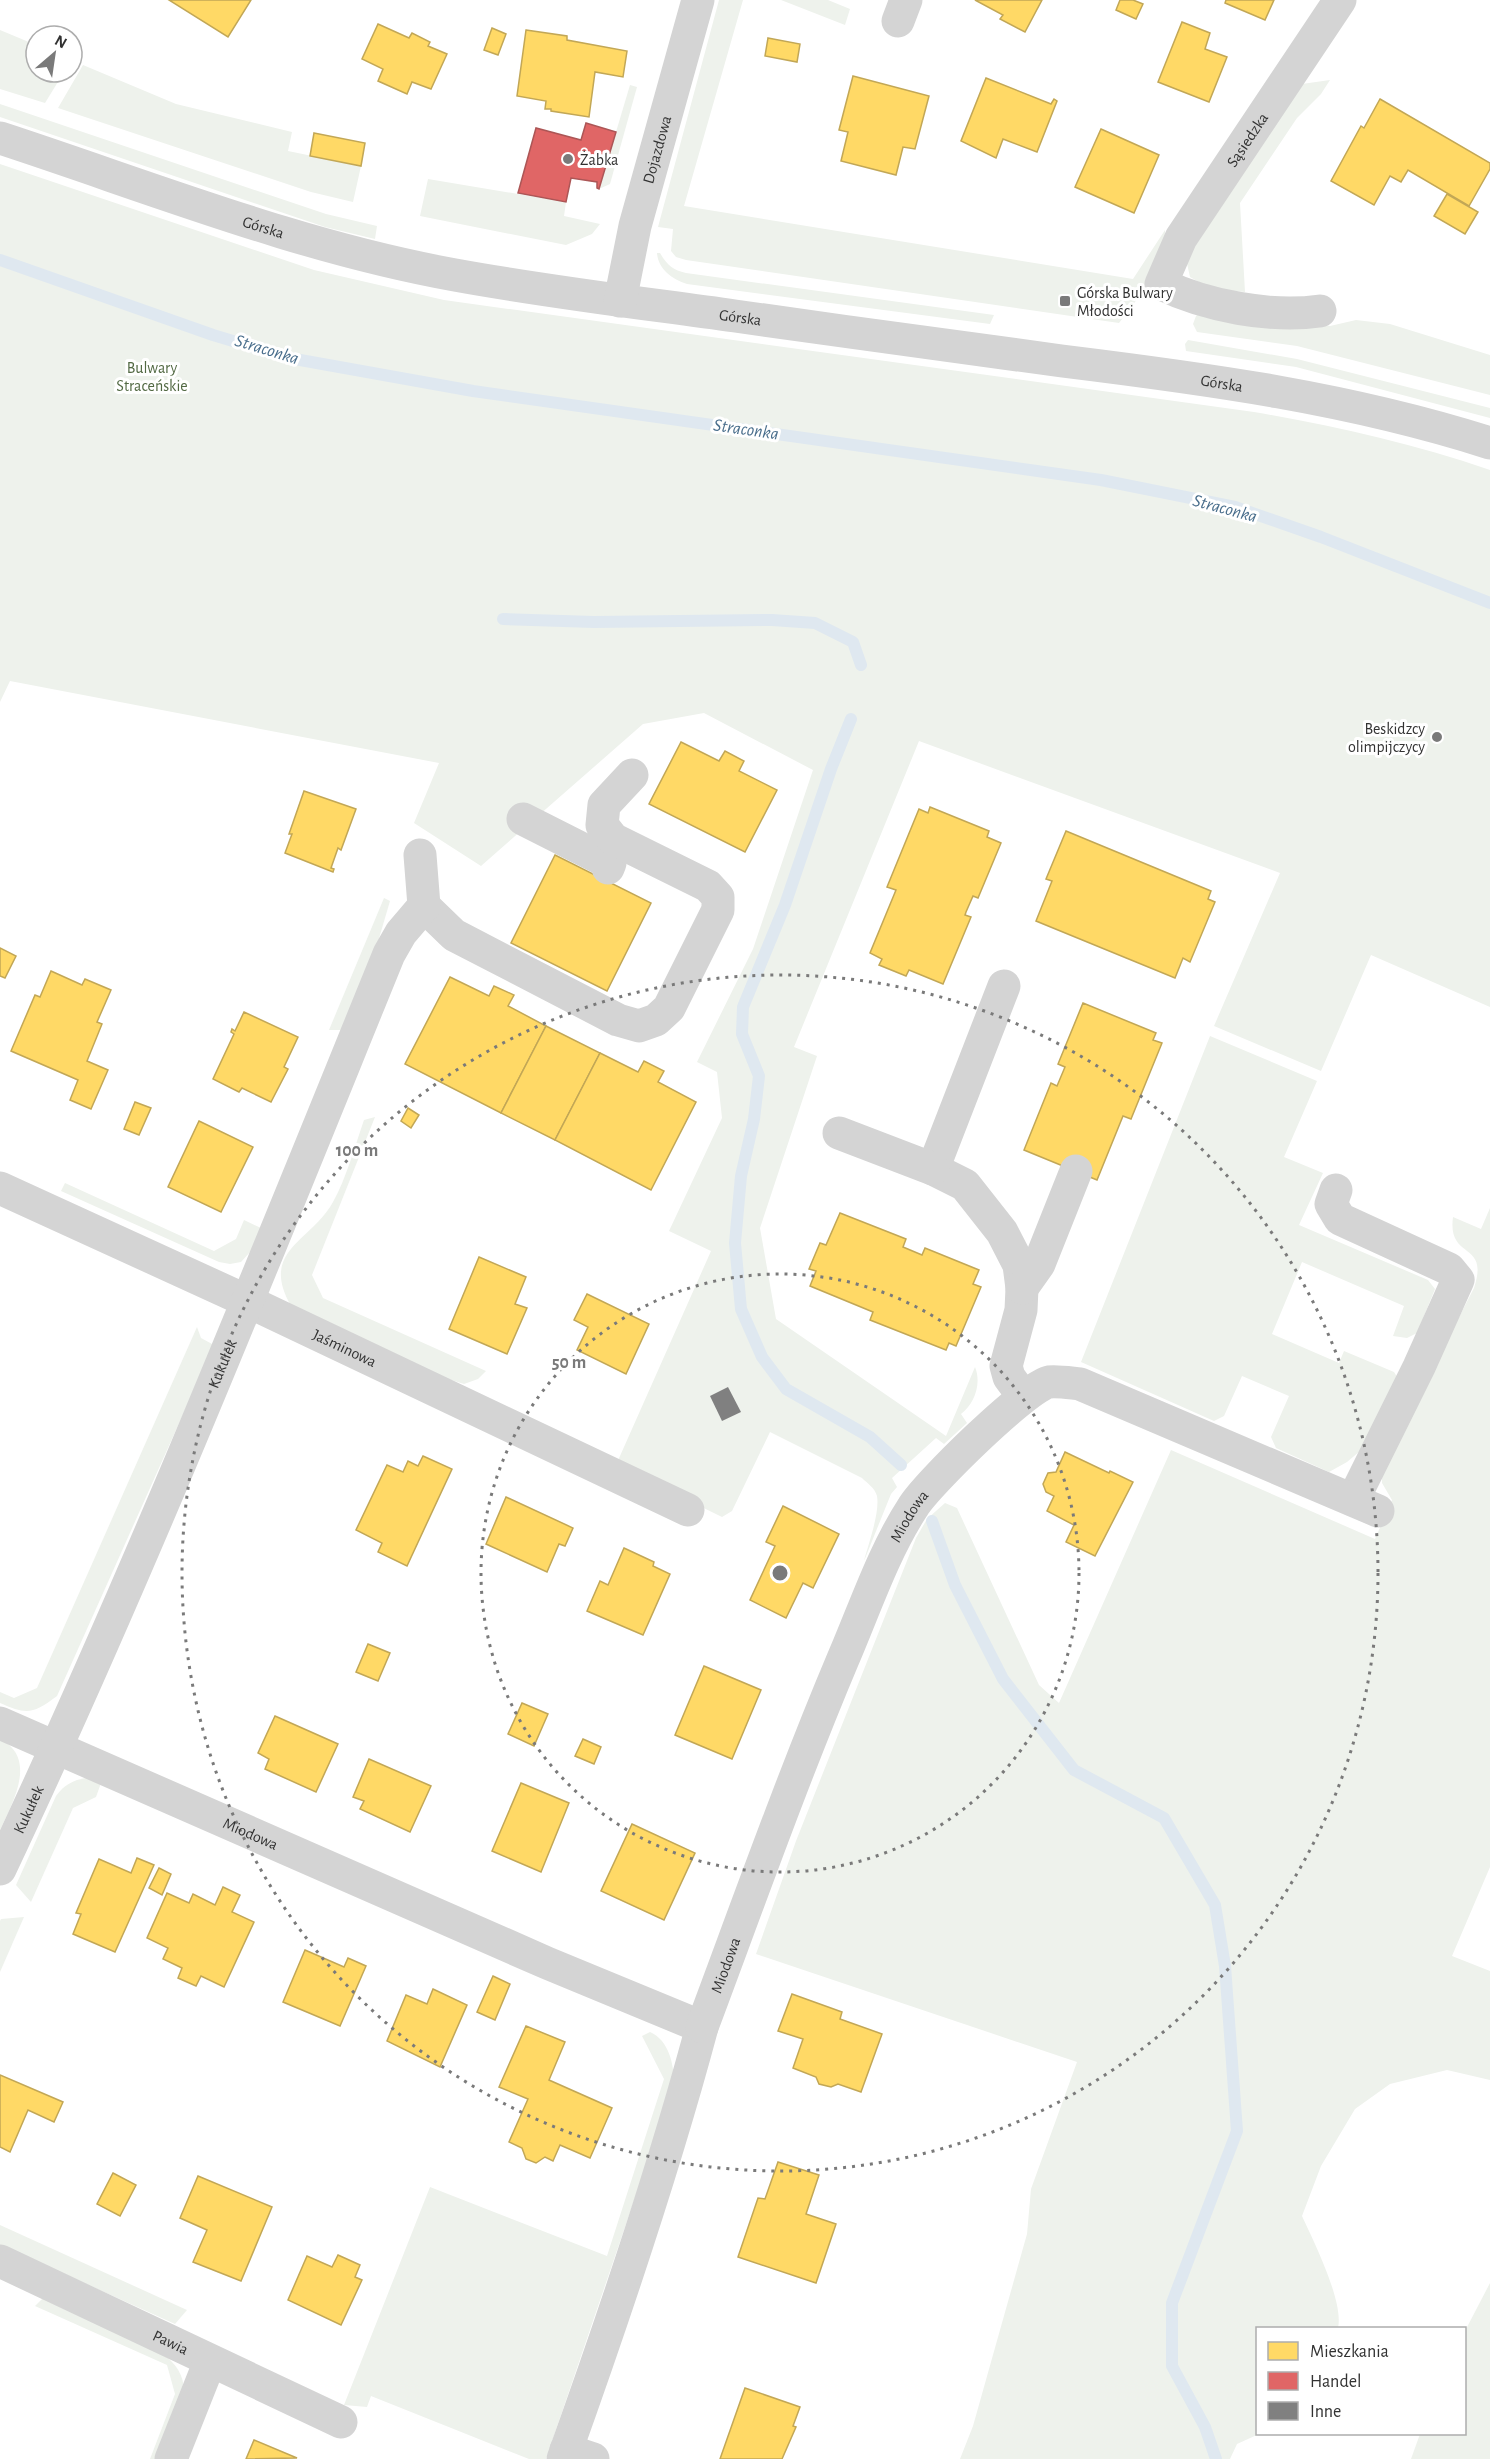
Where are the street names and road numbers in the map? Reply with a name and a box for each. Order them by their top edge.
street label: Sąsiedzka [1224,110,1271,170]
street label: Dojazdowa [640,114,674,186]
street label: Górska [241,214,286,241]
street label: Górska [718,307,762,329]
street label: Górska [1200,372,1244,395]
street label: Jaśminowa [310,1326,379,1370]
street label: Kukułek [205,1337,240,1391]
street label: Miodowa [887,1487,932,1545]
street label: Kukułek [11,1782,47,1836]
street label: Miodowa [221,1815,280,1853]
street label: Miodowa [708,1935,744,1996]
street label: Pawia [150,2327,191,2358]

